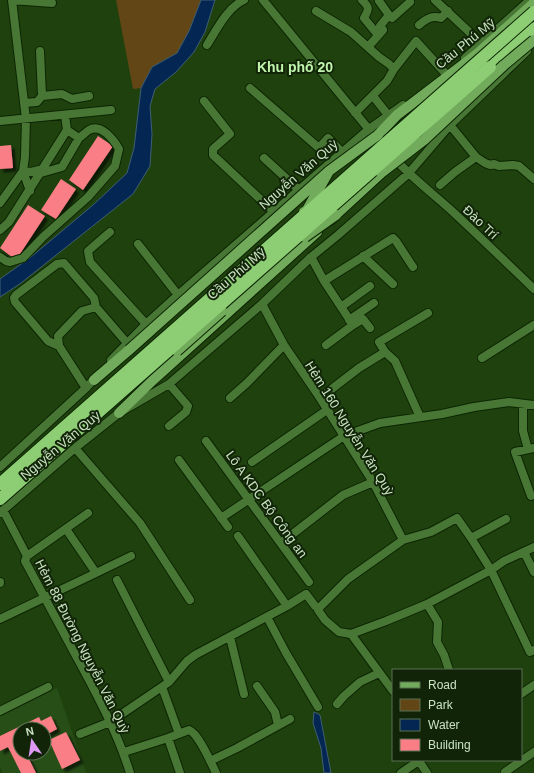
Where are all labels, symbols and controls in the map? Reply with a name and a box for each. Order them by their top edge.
street label: Cầu Phú Mỹ [433,15,498,72]
district label: Khu phố 20 [257,59,333,75]
street label: Nguyễn Văn Quỳ [256,136,341,213]
street label: Đào Trí [460,202,502,243]
street label: Cầu Phú Mỹ [204,244,269,303]
street label: Hẻm 160 Nguyễn Văn Quỳ [302,358,397,499]
street label: Nguyễn Văn Quỳ [18,408,103,483]
street label: Lô A KDC Bộ Công an [223,448,310,561]
street label: Hẻm 88 Đường Nguyễn Văn Quỳ [32,557,133,736]
legend [392,669,522,761]
text: Road [428,678,457,692]
text: Park [428,698,454,712]
text: Water [428,718,460,732]
north arrow [12,721,52,761]
text: N [25,725,35,738]
text: Building [428,738,471,752]

